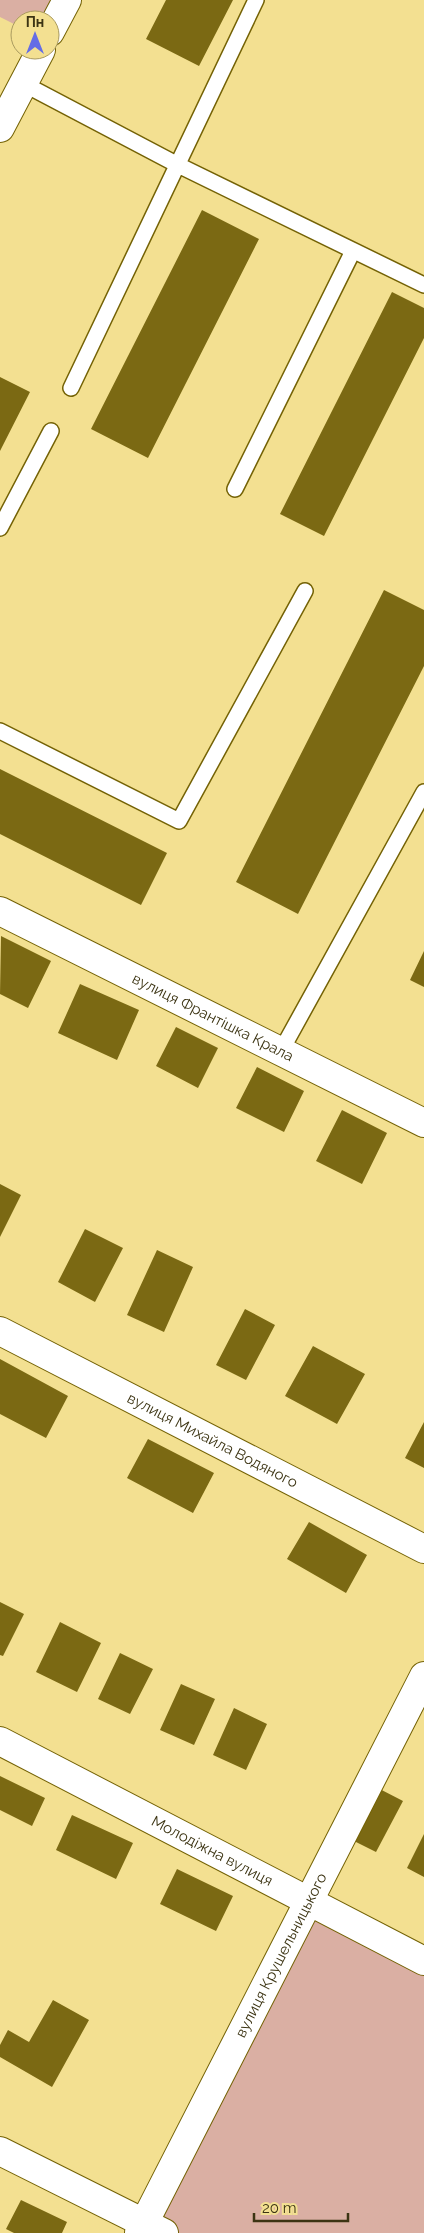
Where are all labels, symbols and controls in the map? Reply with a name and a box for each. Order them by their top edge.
north arrow [10,10,60,60]
text: Пн [26,14,44,30]
street label: вулиця Франтішка Крала [129,970,297,1065]
street label: вулиця Михайла Водяного [124,1389,301,1492]
street label: Молодіжна вулиця [148,1812,276,1890]
street label: вулиця Крушельницького [232,1870,331,2040]
scale bar [254,2190,348,2222]
text: 20 m [262,2199,297,2217]

